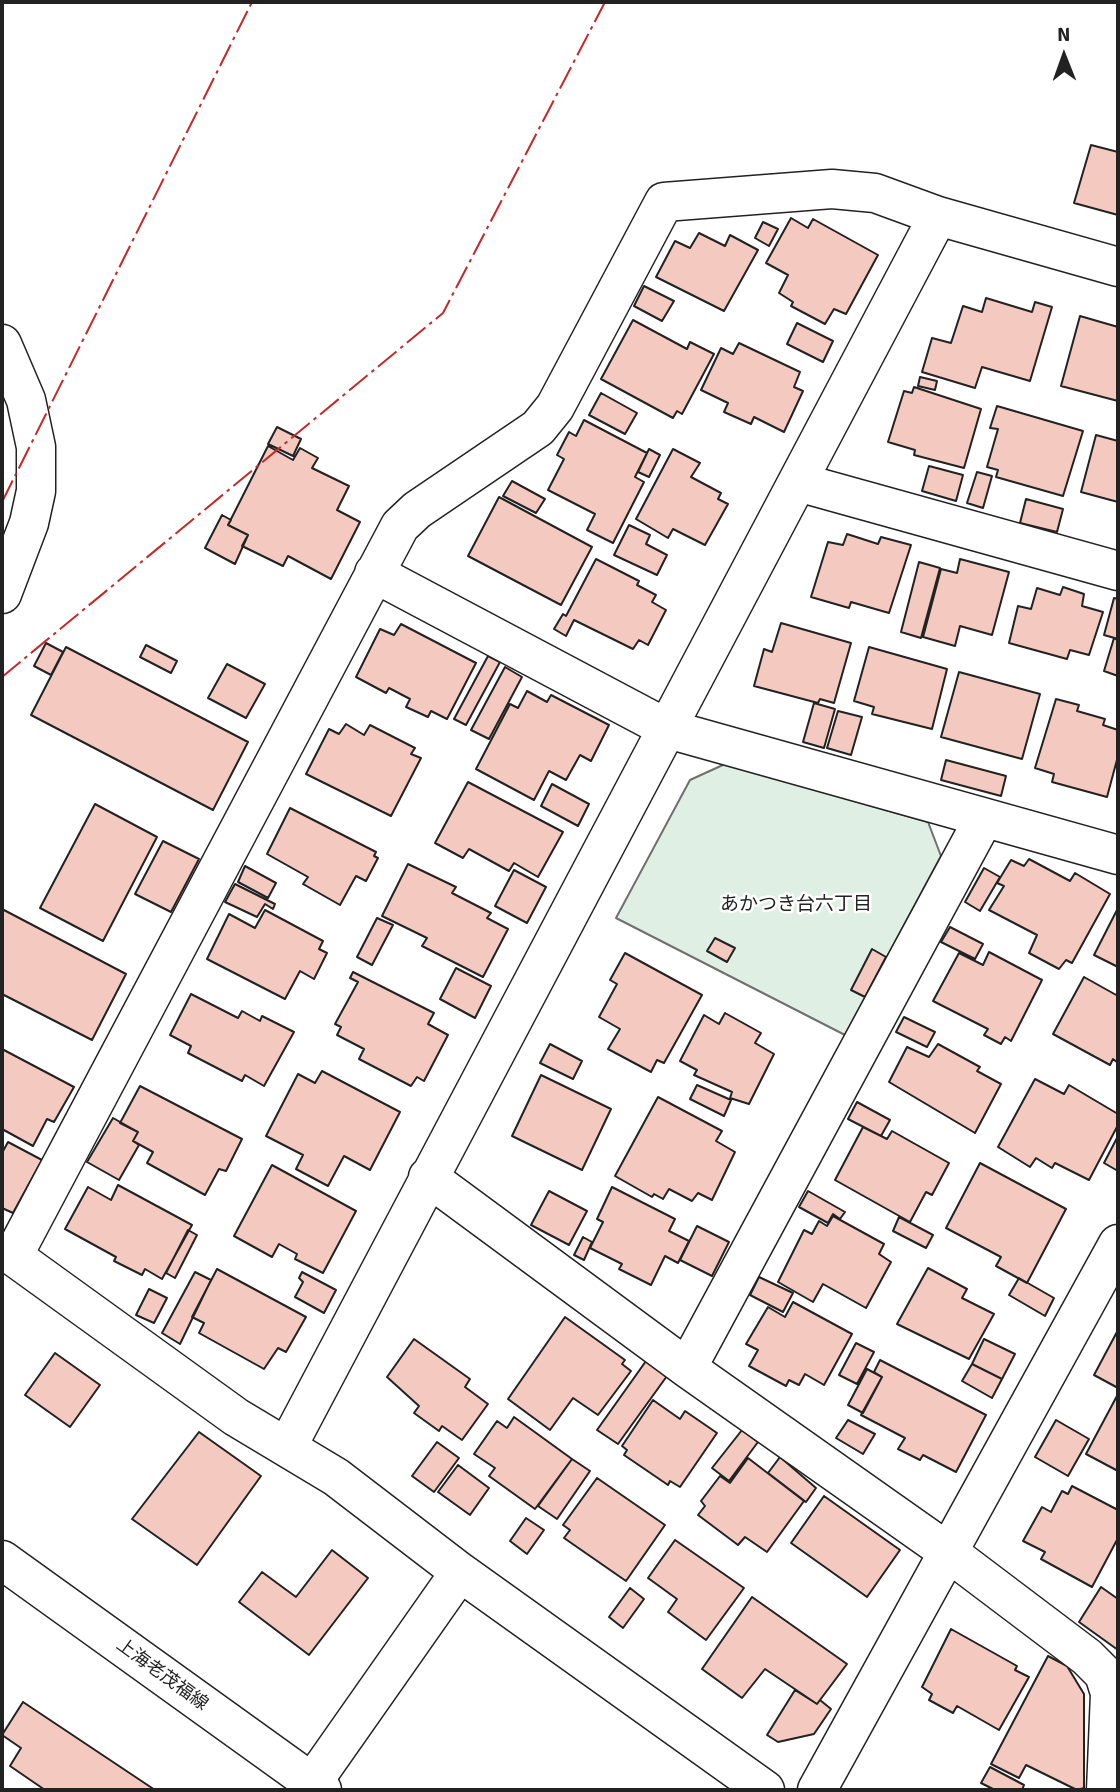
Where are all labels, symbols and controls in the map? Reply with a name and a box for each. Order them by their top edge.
north arrow [1029,21,1099,91]
text: N [1057,23,1070,47]
district label: あかつき台六丁目 [720,894,872,916]
street label: 上海老茂福線 [112,1635,212,1715]

